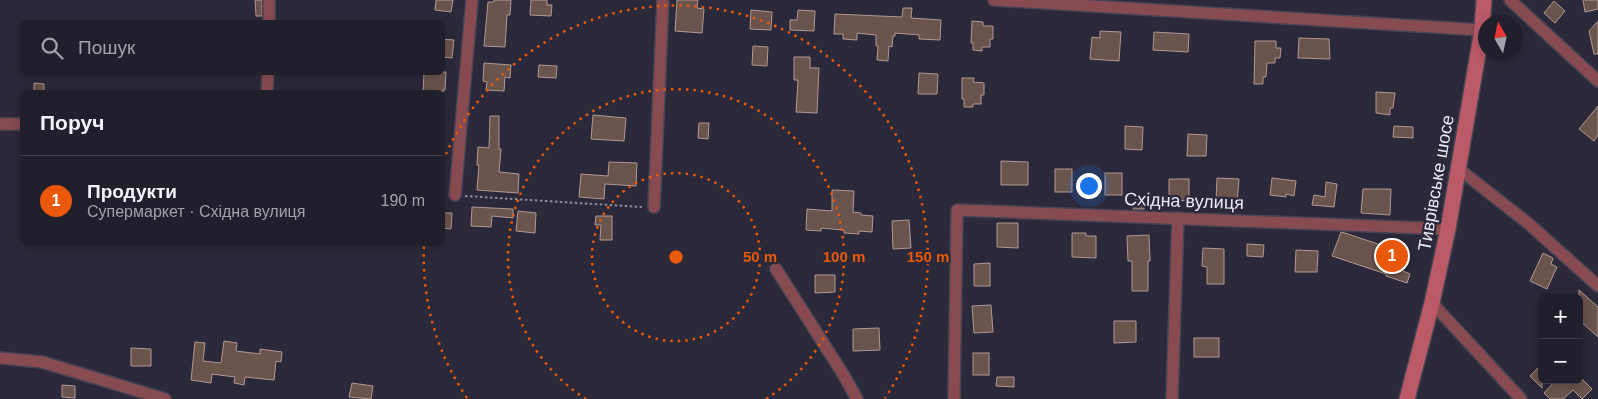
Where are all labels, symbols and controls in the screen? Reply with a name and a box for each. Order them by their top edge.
north arrow [1478,15,1523,60]
search box [20,20,445,75]
icon: search [38,34,66,62]
text: Пошук [78,37,135,58]
text: Поруч [40,111,104,134]
street label: Тиврівське шосе [1414,113,1458,253]
your location [1076,173,1102,199]
text: Продукти [87,181,177,202]
street label: Східна вулиця [1124,189,1244,213]
text: 1 [52,192,60,209]
text: 190 m [381,192,425,209]
text: Супермаркет · Східна вулиця [87,203,305,220]
pin: 1 [1376,237,1408,275]
centre of rings [667,248,685,266]
text: 50 m [743,248,777,265]
text: 100 m [823,248,865,265]
text: 150 m [907,248,949,265]
map controls [1538,294,1583,384]
button: + [1538,294,1583,339]
button: − [1538,339,1583,384]

